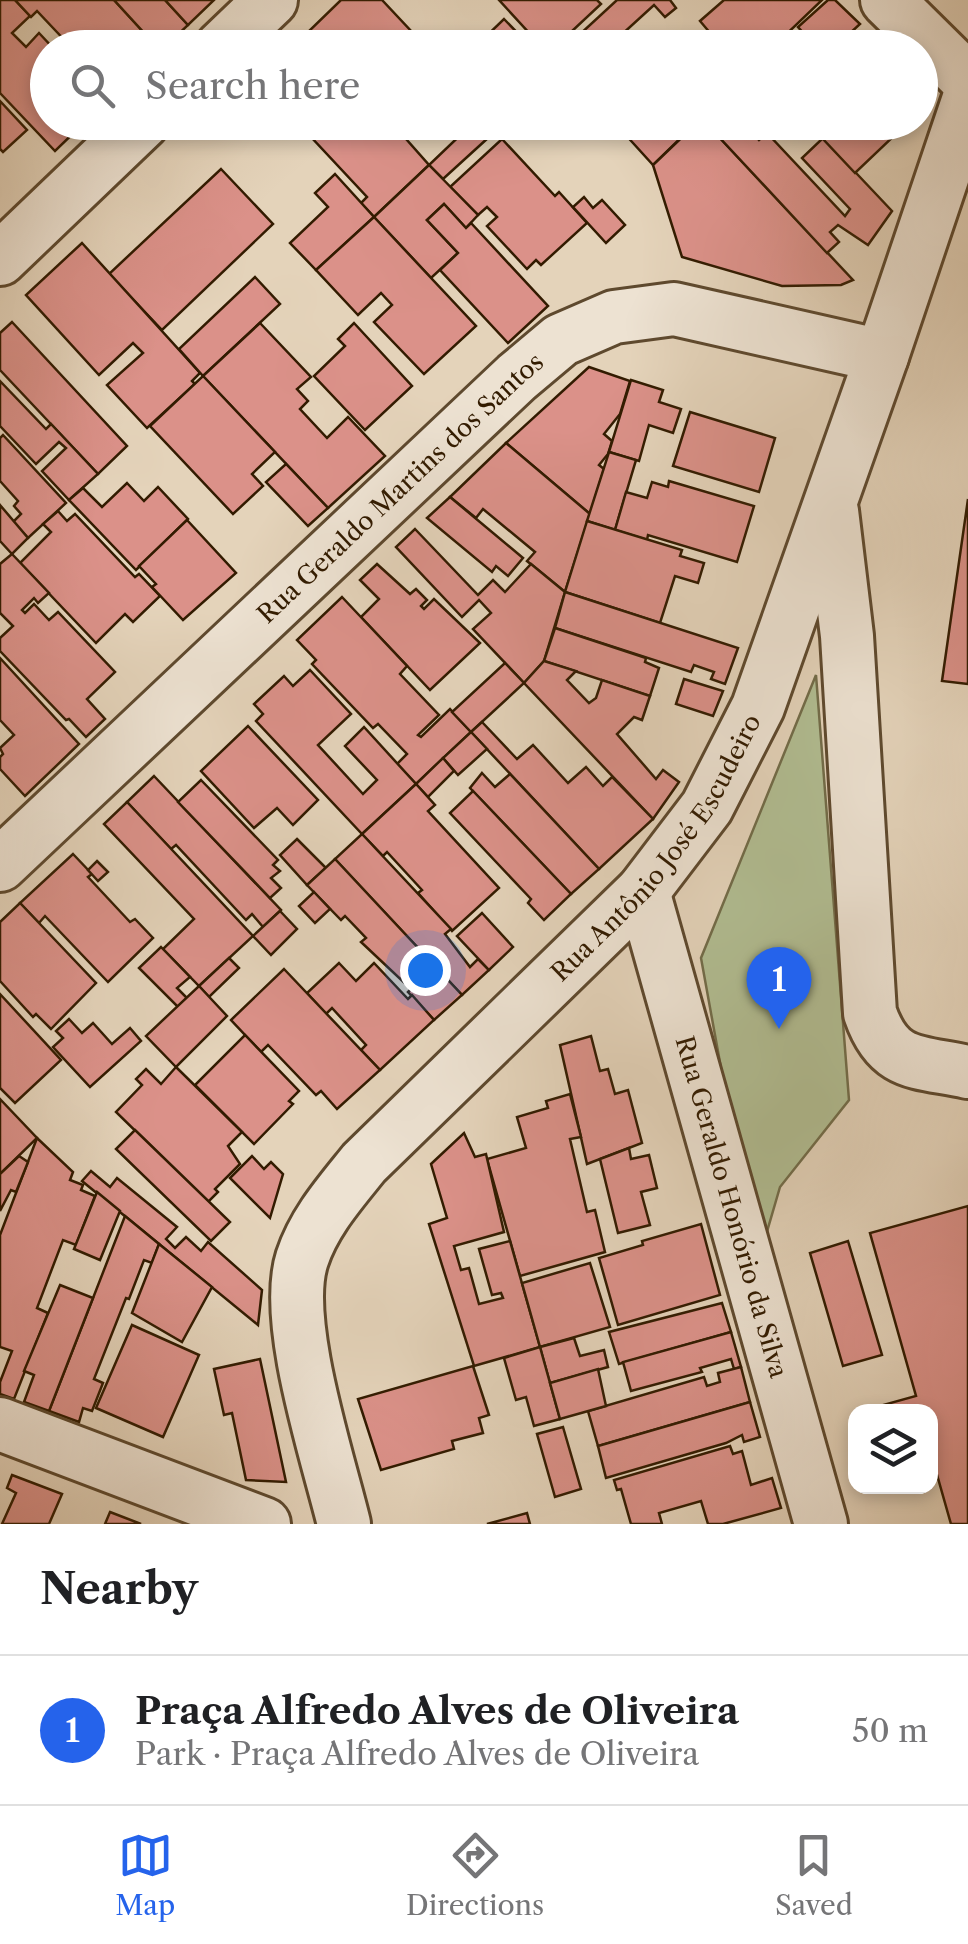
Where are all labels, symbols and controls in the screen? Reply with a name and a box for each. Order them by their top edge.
search box [30,30,938,140]
icon: search [65,58,120,113]
text: Search here [145,62,360,109]
street label: Rua Geraldo Martins dos Santos [251,346,550,630]
street label: Rua Antônio José Escudeiro [544,709,767,988]
your location [400,945,451,996]
pin: 1 [746,946,812,1029]
street label: Rua Geraldo Honório da Silva [669,1032,795,1382]
map controls [848,1404,938,1494]
button: layers [848,1404,938,1494]
text: Nearby [40,1563,198,1615]
text: Praça Alfredo Alves de Oliveira [135,1687,739,1734]
text: 1 [65,1711,80,1750]
text: 50 m [852,1711,928,1750]
text: Park · Praça Alfredo Alves de Oliveira [135,1734,699,1773]
tab: Map [115,1828,175,1922]
tab: Directions [406,1828,544,1922]
tab: Saved [775,1828,853,1922]

